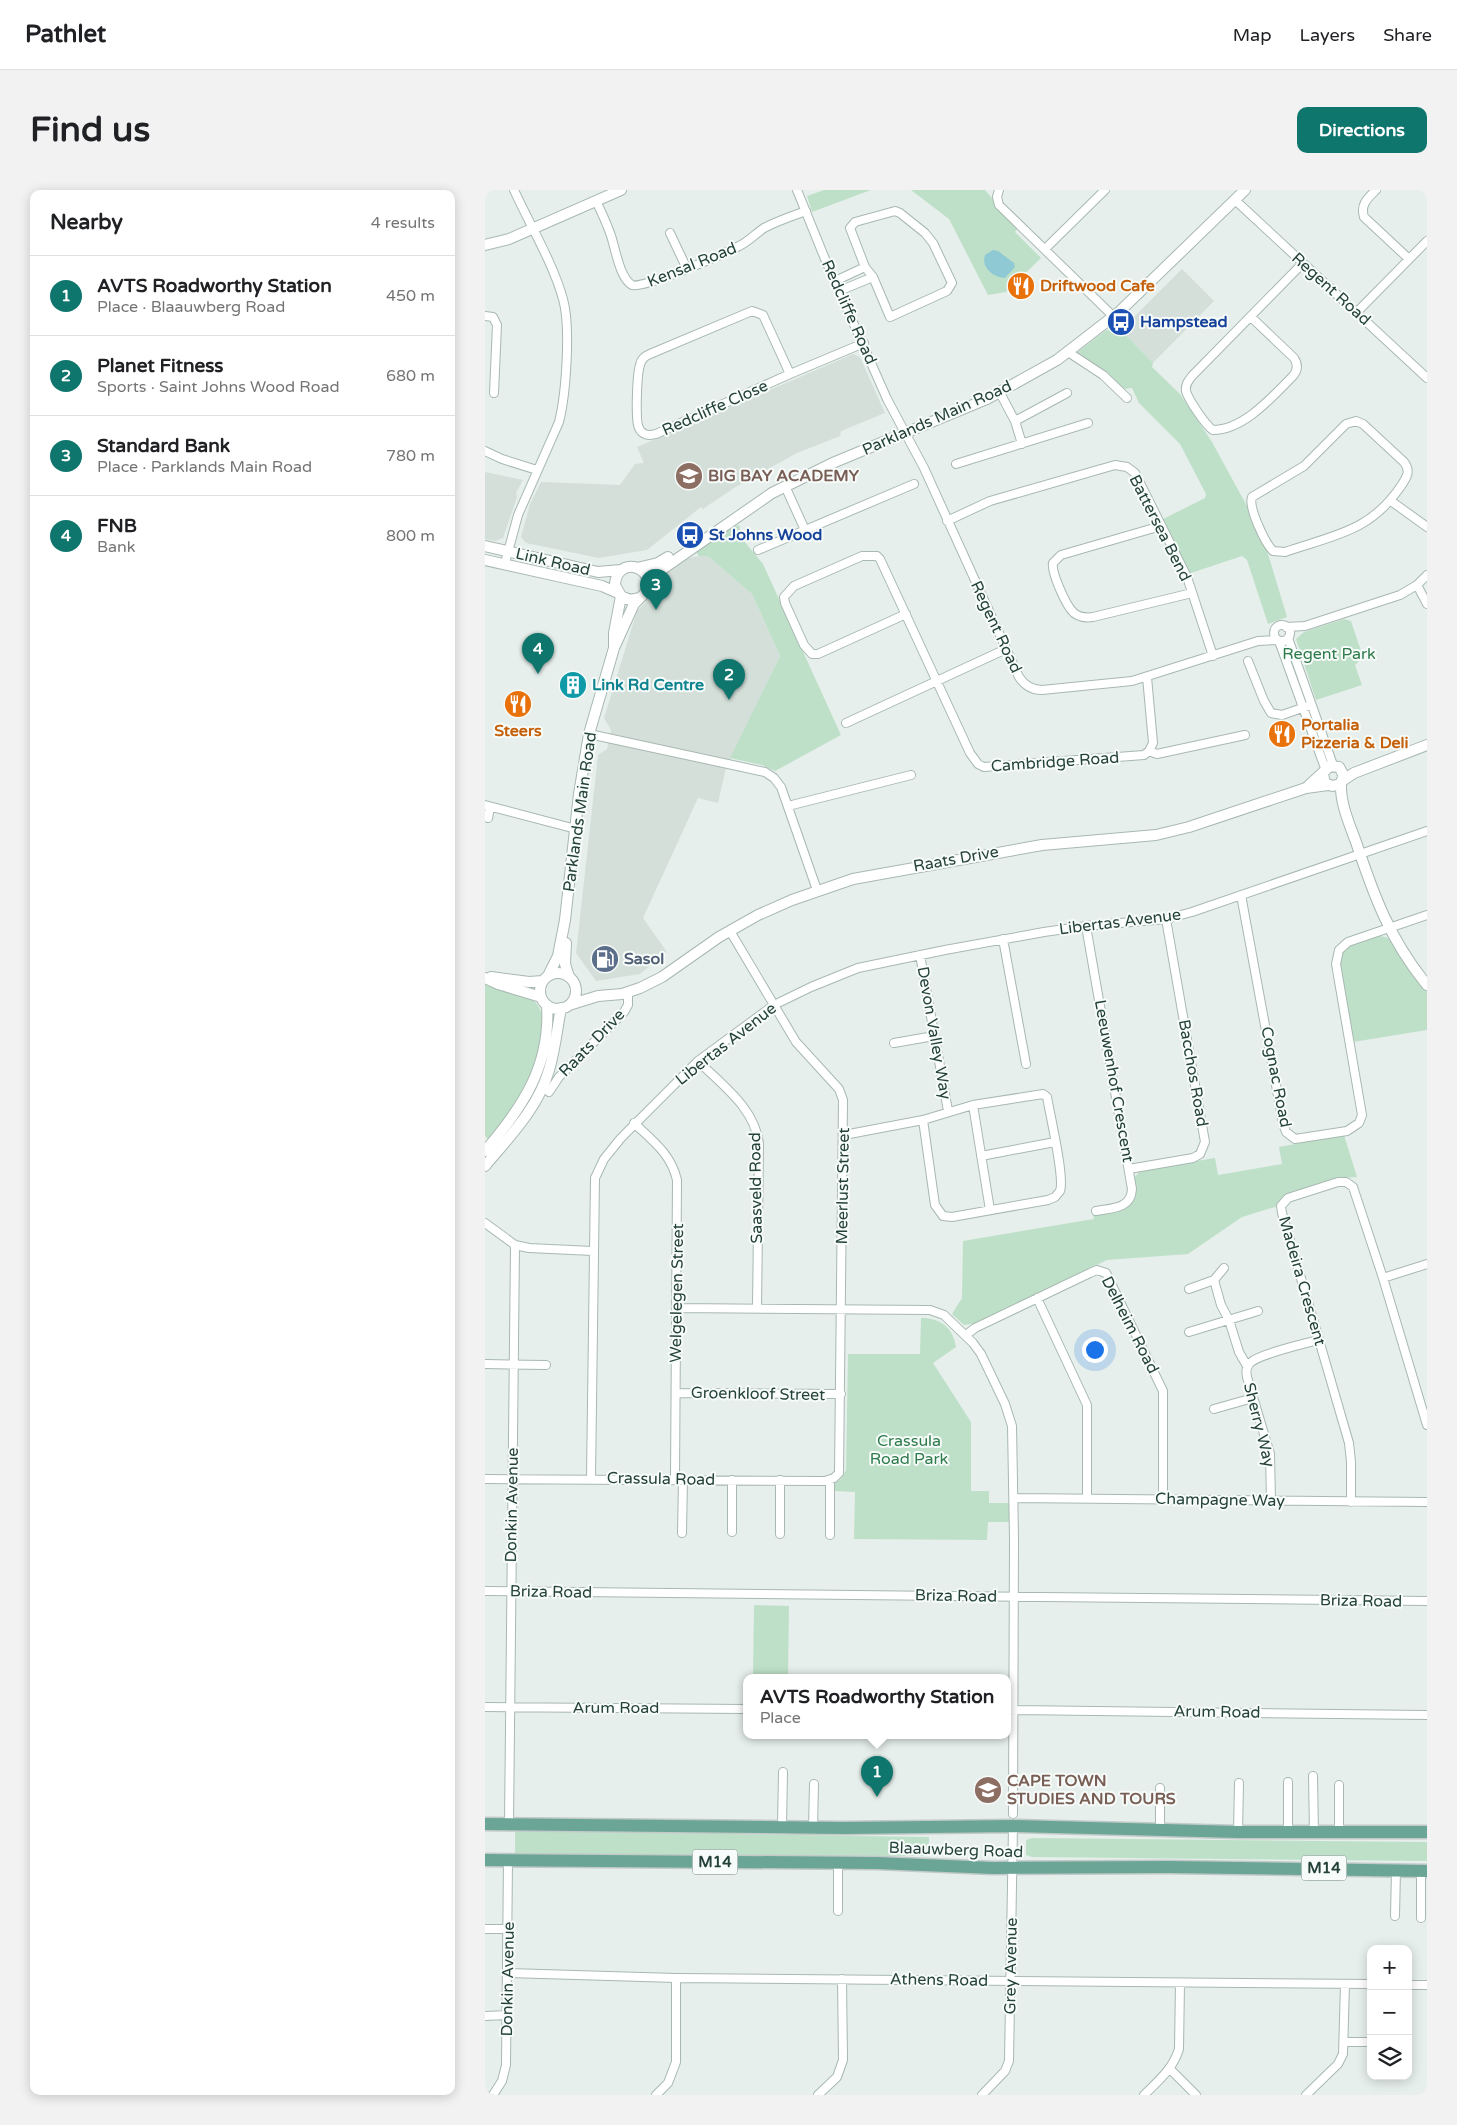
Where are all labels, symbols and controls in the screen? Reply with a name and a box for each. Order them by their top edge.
text: Pathlet [25,20,106,49]
text: Map [1233,24,1272,46]
text: Layers [1300,24,1355,46]
text: Share [1383,24,1432,46]
button: Directions [1297,107,1427,153]
text: Find us [30,109,150,151]
text: Nearby [50,210,123,235]
text: 4 results [371,213,435,233]
street label: Kensal Road [644,238,740,292]
street label: Regent Road [1287,248,1375,330]
street label: Redcliffe Road [817,257,881,367]
restaurant icon: Driftwood Cafe [1006,271,1036,301]
text: AVTS Roadworthy Station [97,275,332,297]
place label: Driftwood Cafe [1040,276,1155,296]
text: 1 [61,286,71,306]
text: 450 m [386,286,435,306]
text: Place · Blaauwberg Road [97,297,285,317]
bus stop icon: Hampstead [1106,307,1136,337]
place label: Hampstead [1140,312,1228,332]
text: Planet Fitness [97,355,223,377]
text: 2 [61,366,71,386]
text: 680 m [386,366,435,386]
street label: Redcliffe Close [659,376,771,440]
street label: Parklands Main Road [859,376,1015,460]
text: Sports · Saint Johns Wood Road [97,377,340,397]
text: Standard Bank [97,435,230,457]
text: 3 [61,446,71,466]
text: 780 m [386,446,435,466]
text: Place · Parklands Main Road [97,457,312,477]
school or university icon: BIG BAY ACADEMY [674,461,704,491]
place label: BIG BAY ACADEMY [708,466,860,486]
street label: Battersea Bend [1125,471,1195,585]
text: FNB [97,515,137,537]
bus stop icon: St Johns Wood [675,520,705,550]
place label: St Johns Wood [709,525,822,545]
text: 4 [61,526,71,546]
text: 800 m [386,526,435,546]
text: Bank [97,537,136,557]
street label: Link Road [514,544,592,580]
pin: 3 [640,569,672,610]
street label: Regent Road [966,578,1026,676]
pin: 4 [522,633,554,674]
park label: Regent Park [1282,644,1376,664]
pin: 2 [713,659,745,700]
building icon: Link Rd Centre [558,670,588,700]
place label: Link Rd Centre [592,675,704,695]
restaurant icon: Steers [503,689,533,719]
place label: Portalia Pizzeria & Deli [1301,715,1408,753]
restaurant icon: Portalia Pizzeria & Deli [1267,719,1297,749]
place label: Steers [494,721,542,741]
street label: Parklands Main Road [559,731,601,893]
street label: Cambridge Road [990,748,1120,776]
street label: Raats Drive [912,842,1000,876]
street label: Libertas Avenue [1058,905,1182,939]
fuel station icon: Sasol [590,944,620,974]
place label: Sasol [624,949,664,969]
street label: Devon Valley Way [912,965,956,1101]
street label: Libertas Avenue [671,998,781,1090]
street label: Leeuwenhof Crescent [1090,998,1138,1164]
street label: Raats Drive [555,1005,629,1081]
street label: Bacchos Road [1174,1018,1212,1128]
street label: Cognac Road [1256,1025,1296,1129]
street label: Meerlust Street [832,1127,854,1245]
street label: Saasveld Road [745,1132,767,1244]
street label: Madeira Crescent [1274,1214,1330,1348]
street label: Welgelegen Street [666,1223,688,1363]
street label: Delheim Road [1097,1273,1163,1377]
your location [1082,1337,1108,1363]
street label: Sherry Way [1239,1381,1279,1470]
street label: Groenkloof Street [691,1383,825,1405]
park label: Crassula Road Park [870,1431,949,1469]
street label: Donkin Avenue [501,1447,523,1563]
street label: Crassula Road [607,1468,715,1490]
street label: Champagne Way [1155,1489,1285,1511]
street label: Briza Road [510,1581,592,1603]
street label: Briza Road [915,1585,997,1607]
street label: Briza Road [1320,1590,1402,1612]
popup [743,1674,1011,1739]
text: AVTS Roadworthy Station [760,1686,994,1708]
street label: Arum Road [573,1698,659,1718]
street label: Arum Road [1173,1701,1261,1723]
text: Place [760,1708,801,1728]
pin: 1 [861,1756,893,1797]
place label: CAPE TOWN STUDIES AND TOURS [1007,1771,1176,1809]
school or university icon: CAPE TOWN STUDIES AND TOURS [973,1775,1003,1805]
street label: Blaauwberg Road [888,1838,1024,1862]
road number: M14 [693,1850,737,1874]
road number: M14 [1301,1856,1347,1880]
street label: Grey Avenue [1000,1917,1022,2015]
street label: Donkin Avenue [497,1921,519,2037]
map controls [1367,1945,1412,2080]
button: + [1367,1945,1412,1990]
street label: Athens Road [890,1969,988,1991]
button: − [1367,1990,1412,2035]
button: layers [1367,2035,1412,2080]

